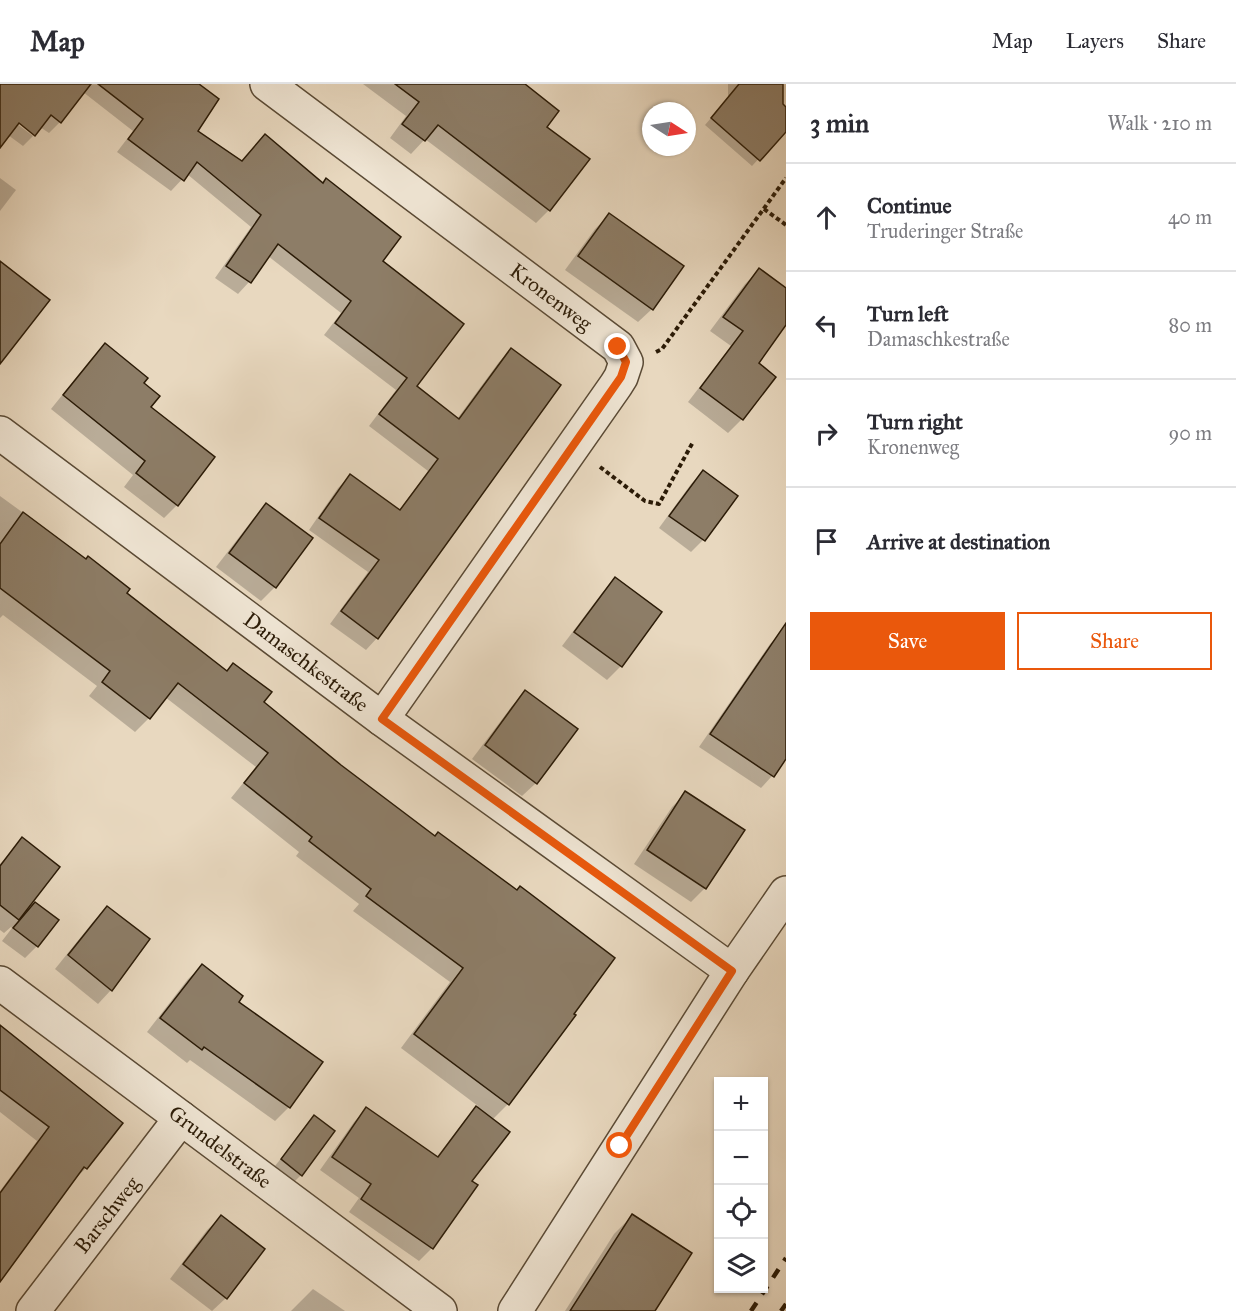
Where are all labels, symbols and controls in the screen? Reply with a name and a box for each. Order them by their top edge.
text: Map [30,24,85,59]
text: Map [992,28,1033,54]
text: Layers [1066,28,1124,54]
text: Share [1157,28,1206,54]
north arrow [642,102,696,156]
text: 3 min [810,107,869,139]
text: Walk · 210 m [1107,111,1212,135]
text: Continue [867,192,952,219]
icon: ahead [810,201,843,234]
text: 40 m [1168,205,1212,229]
text: Truderinger Straße [867,219,1023,243]
street label: Kronenweg [505,257,598,337]
text: Turn left [867,300,949,327]
icon: left [810,309,843,342]
text: 80 m [1169,313,1212,337]
text: Damaschkestraße [867,327,1010,351]
route end [604,333,630,359]
text: Turn right [867,408,963,435]
icon: right [810,417,843,450]
text: 90 m [1169,421,1212,445]
text: Kronenweg [867,435,959,459]
icon: arrive [810,525,843,558]
text: Arrive at destination [867,528,1050,555]
street label: Damaschkestraße [238,607,374,718]
button: Save [810,612,1005,670]
button: Share [1017,612,1212,670]
map controls [714,1077,768,1293]
button: + [714,1077,768,1131]
street label: Grundelstraße [163,1100,277,1194]
button: − [714,1131,768,1185]
route start [606,1132,632,1158]
street label: Barschweg [69,1171,145,1259]
button: locate [714,1185,768,1239]
button: layers [714,1239,768,1293]

